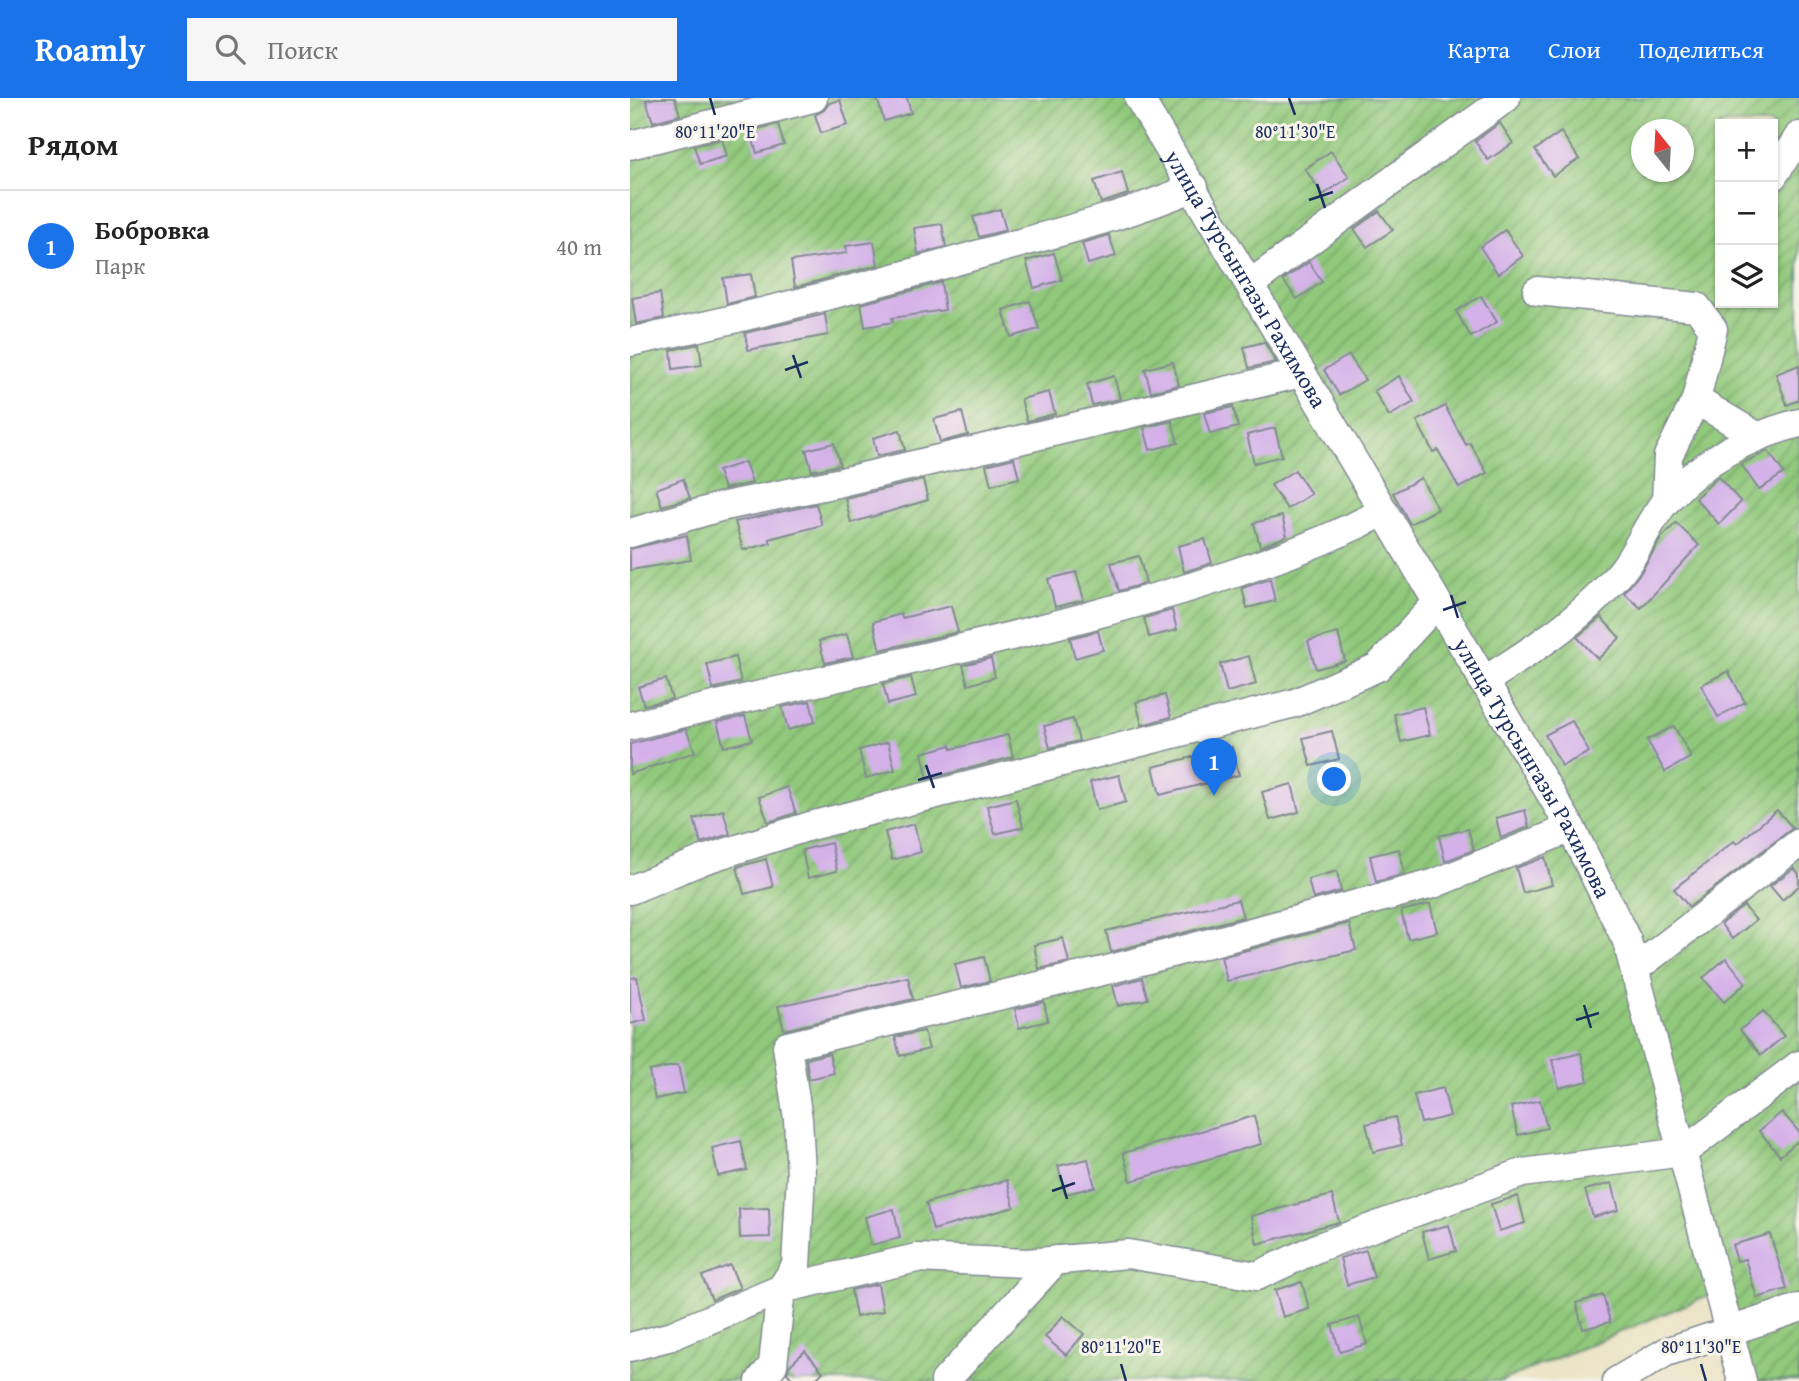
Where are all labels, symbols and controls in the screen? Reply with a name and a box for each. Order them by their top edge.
search box [187,18,677,81]
text: Roamly [35,25,145,73]
icon: search [211,30,249,68]
text: Поиск [267,30,338,69]
text: Карта [1448,32,1510,67]
text: Слои [1548,32,1601,67]
text: Поделиться [1639,32,1764,67]
text: 80°11'20"E [675,118,755,145]
text: 80°11'30"E [1255,118,1335,145]
north arrow [1631,119,1694,182]
map controls [1715,119,1778,308]
button: + [1715,119,1778,182]
text: Рядом [28,122,119,166]
street label: улица Турсынгазы Рахимова [1157,142,1336,414]
button: − [1715,182,1778,245]
text: Бобровка [95,210,210,249]
text: 1 [45,230,57,263]
text: 40 m [556,230,602,263]
button: layers [1715,245,1778,308]
text: Парк [95,249,145,282]
street label: улица Турсынгазы Рахимова [1445,630,1620,903]
pin: 1 [1191,738,1237,796]
your location [1317,762,1351,796]
text: 80°11'20"E [1081,1333,1161,1360]
text: 80°11'30"E [1661,1333,1741,1360]

